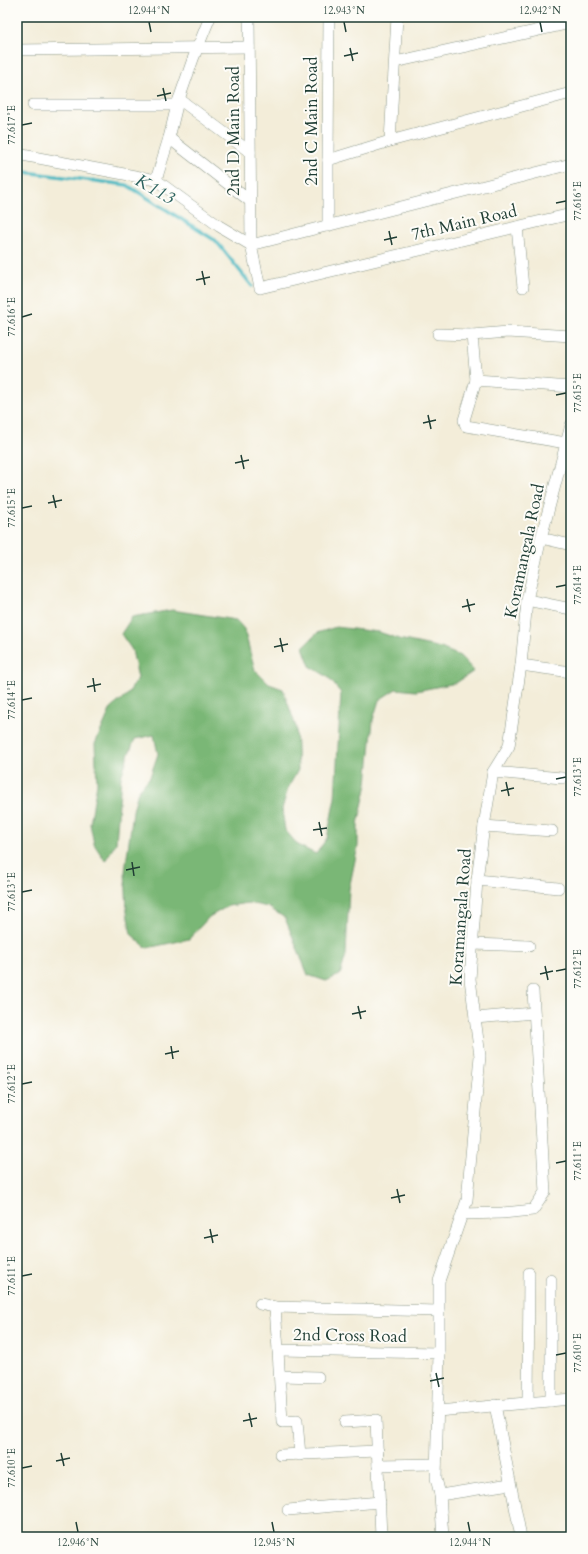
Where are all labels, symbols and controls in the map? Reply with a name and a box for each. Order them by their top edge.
text: 12.944°N [128,4,170,18]
text: 12.943°N [323,4,365,18]
text: 12.942°N [519,4,561,18]
street label: 2nd C Main Road [300,56,323,186]
street label: 2nd D Main Road [222,66,245,196]
text: 77.617°E [5,105,19,145]
water label: K113 [131,168,180,211]
text: 77.616°E [571,181,585,221]
street label: 7th Main Road [409,199,519,246]
text: 77.616°E [5,297,19,337]
text: 77.615°E [571,373,585,413]
street label: Koramangala Road [499,482,550,621]
text: 77.615°E [5,488,19,528]
text: 77.614°E [571,565,585,605]
text: 77.614°E [5,680,19,720]
text: 77.613°E [571,757,585,797]
street label: Koramangala Road [444,848,477,986]
text: 77.613°E [5,872,19,912]
text: 77.612°E [571,949,585,989]
text: 77.612°E [5,1064,19,1104]
text: 77.611°E [571,1141,585,1181]
text: 77.611°E [5,1256,19,1296]
street label: 2nd Cross Road [293,1323,407,1348]
text: 77.610°E [571,1333,585,1373]
text: 77.610°E [5,1448,19,1488]
text: 12.946°N [57,1536,99,1550]
text: 12.945°N [253,1536,295,1550]
text: 12.944°N [449,1536,491,1550]

